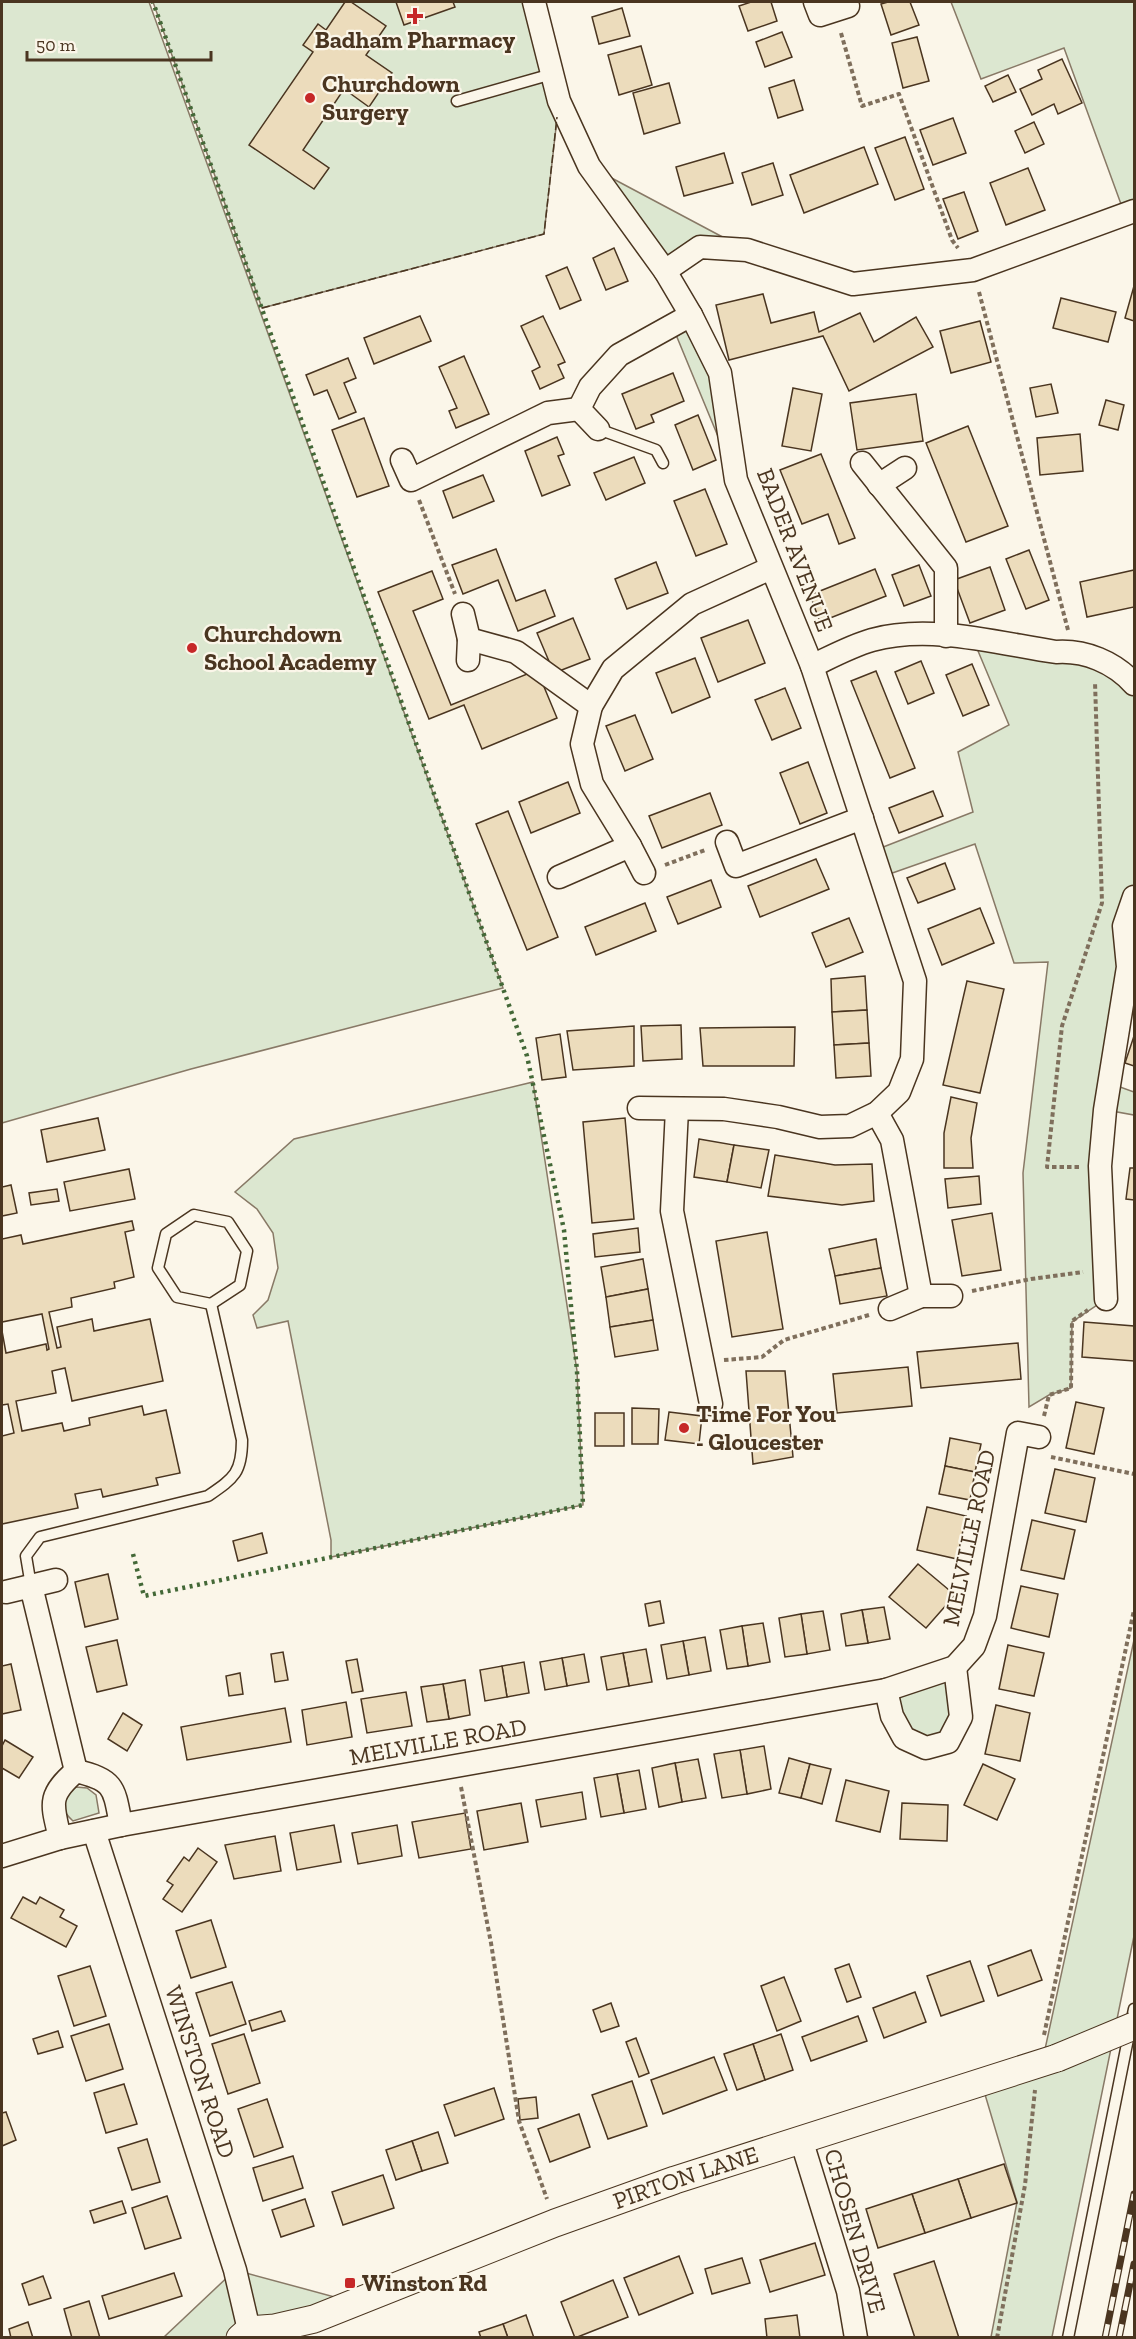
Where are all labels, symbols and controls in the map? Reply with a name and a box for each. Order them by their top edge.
marker: Badham Pharmacy [408,9,422,23]
scale bar [27,24,212,62]
place label: Badham Pharmacy [315,25,516,54]
text: 50 m [36,34,76,56]
place label: Churchdown Surgery [322,69,460,126]
marker: Churchdown Surgery [303,91,317,105]
street label: BADER AVENUE [751,464,840,636]
place label: Churchdown School Academy [204,619,377,676]
marker: Churchdown School Academy [185,641,199,655]
place label: Time For You - Gloucester [696,1399,836,1456]
marker: Time For You - Gloucester [677,1421,691,1435]
street label: MELVILLE ROAD [936,1447,1001,1629]
street label: MELVILLE ROAD [347,1712,529,1771]
street label: WINSTON ROAD [159,1982,242,2162]
street label: PIRTON LANE [609,2139,762,2215]
street label: CHOSEN DRIVE [818,2145,893,2316]
place label: Winston Rd [362,2268,488,2297]
marker: Winston Rd [343,2276,357,2290]

